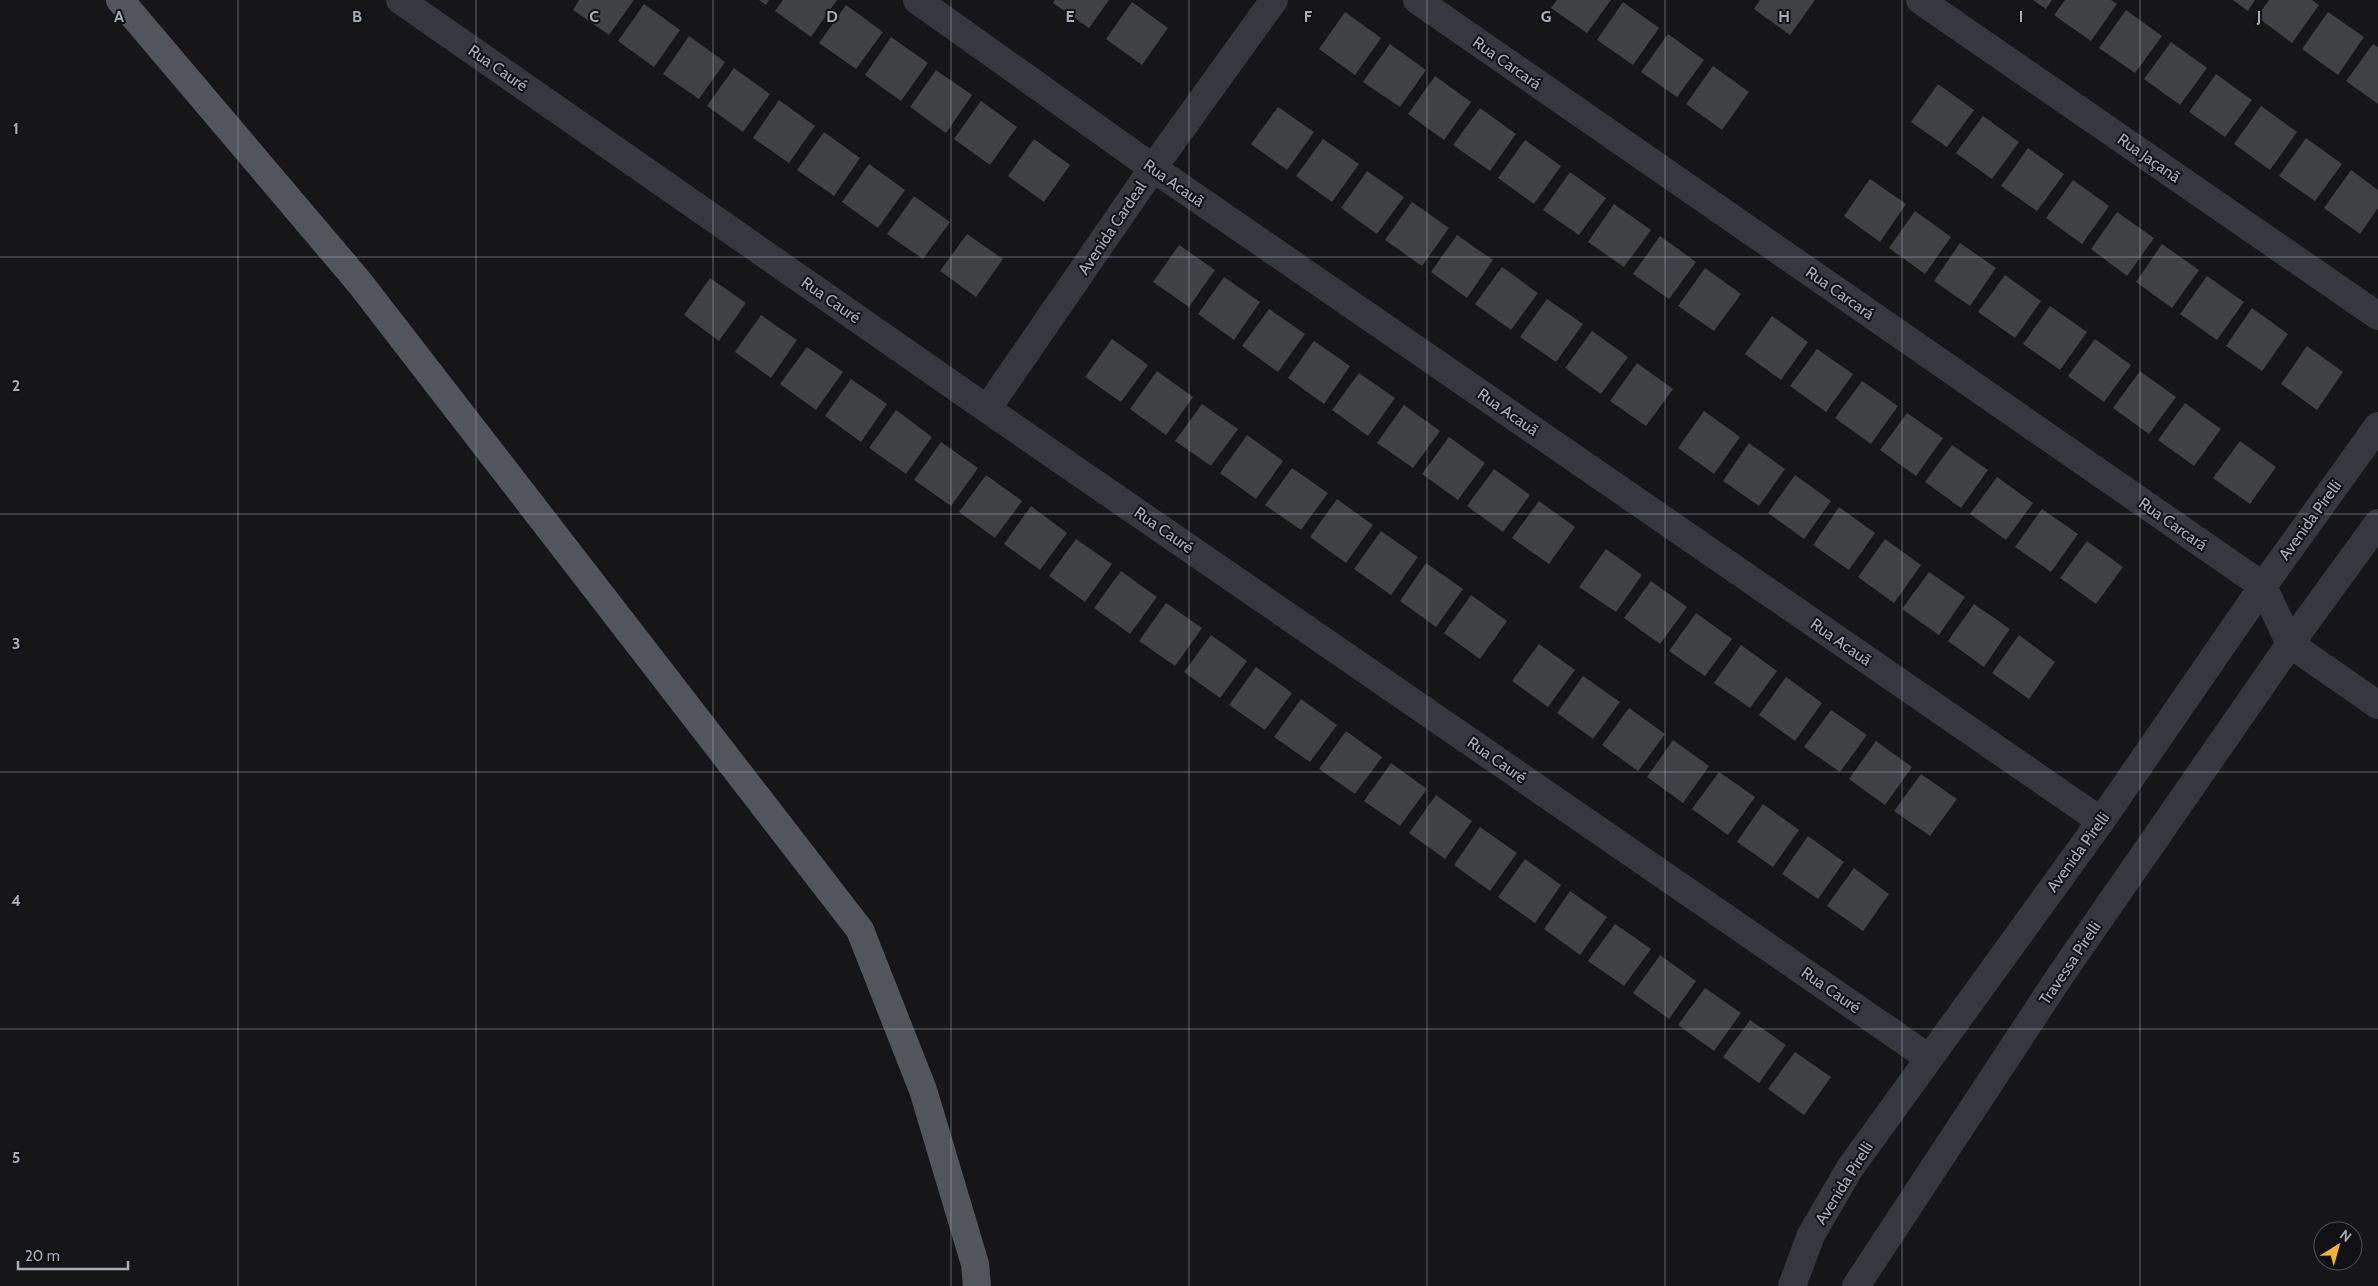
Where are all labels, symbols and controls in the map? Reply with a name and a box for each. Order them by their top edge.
text: A [114,7,124,26]
text: B [352,7,362,26]
text: C [589,7,599,26]
text: D [826,7,838,26]
text: E [1065,7,1075,26]
text: F [1304,7,1313,26]
text: G [1541,7,1551,26]
text: H [1778,7,1790,26]
text: I [2019,7,2023,26]
text: J [2256,7,2261,26]
street label: Rua Carcará [1469,33,1545,94]
street label: Rua Cauré [465,41,531,95]
text: 1 [13,119,19,138]
street label: Rua Jaçanã [2114,129,2184,187]
street label: Rua Acauã [1140,155,1208,211]
street label: Avenida Cardeal [1074,177,1150,278]
street label: Rua Carcará [1802,263,1878,324]
street label: Rua Cauré [798,273,864,327]
text: 2 [12,376,20,395]
street label: Rua Acauã [1474,384,1542,440]
street label: Avenida Pirelli [2275,476,2345,564]
street label: Rua Carcará [2135,494,2211,555]
street label: Rua Cauré [1131,503,1197,557]
street label: Rua Acauã [1807,614,1875,670]
text: 3 [12,634,20,653]
street label: Rua Cauré [1464,733,1530,787]
street label: Avenida Pirelli [2043,808,2113,896]
text: 4 [11,891,21,910]
street label: Travessa Pirelli [2035,918,2105,1008]
street label: Rua Cauré [1798,963,1864,1017]
street label: Avenida Pirelli [1811,1138,1877,1228]
text: 5 [12,1148,20,1167]
north arrow [2313,1221,2363,1271]
text: N [2336,1225,2355,1246]
scale bar [18,1238,128,1270]
text: 20 m [25,1247,60,1265]

